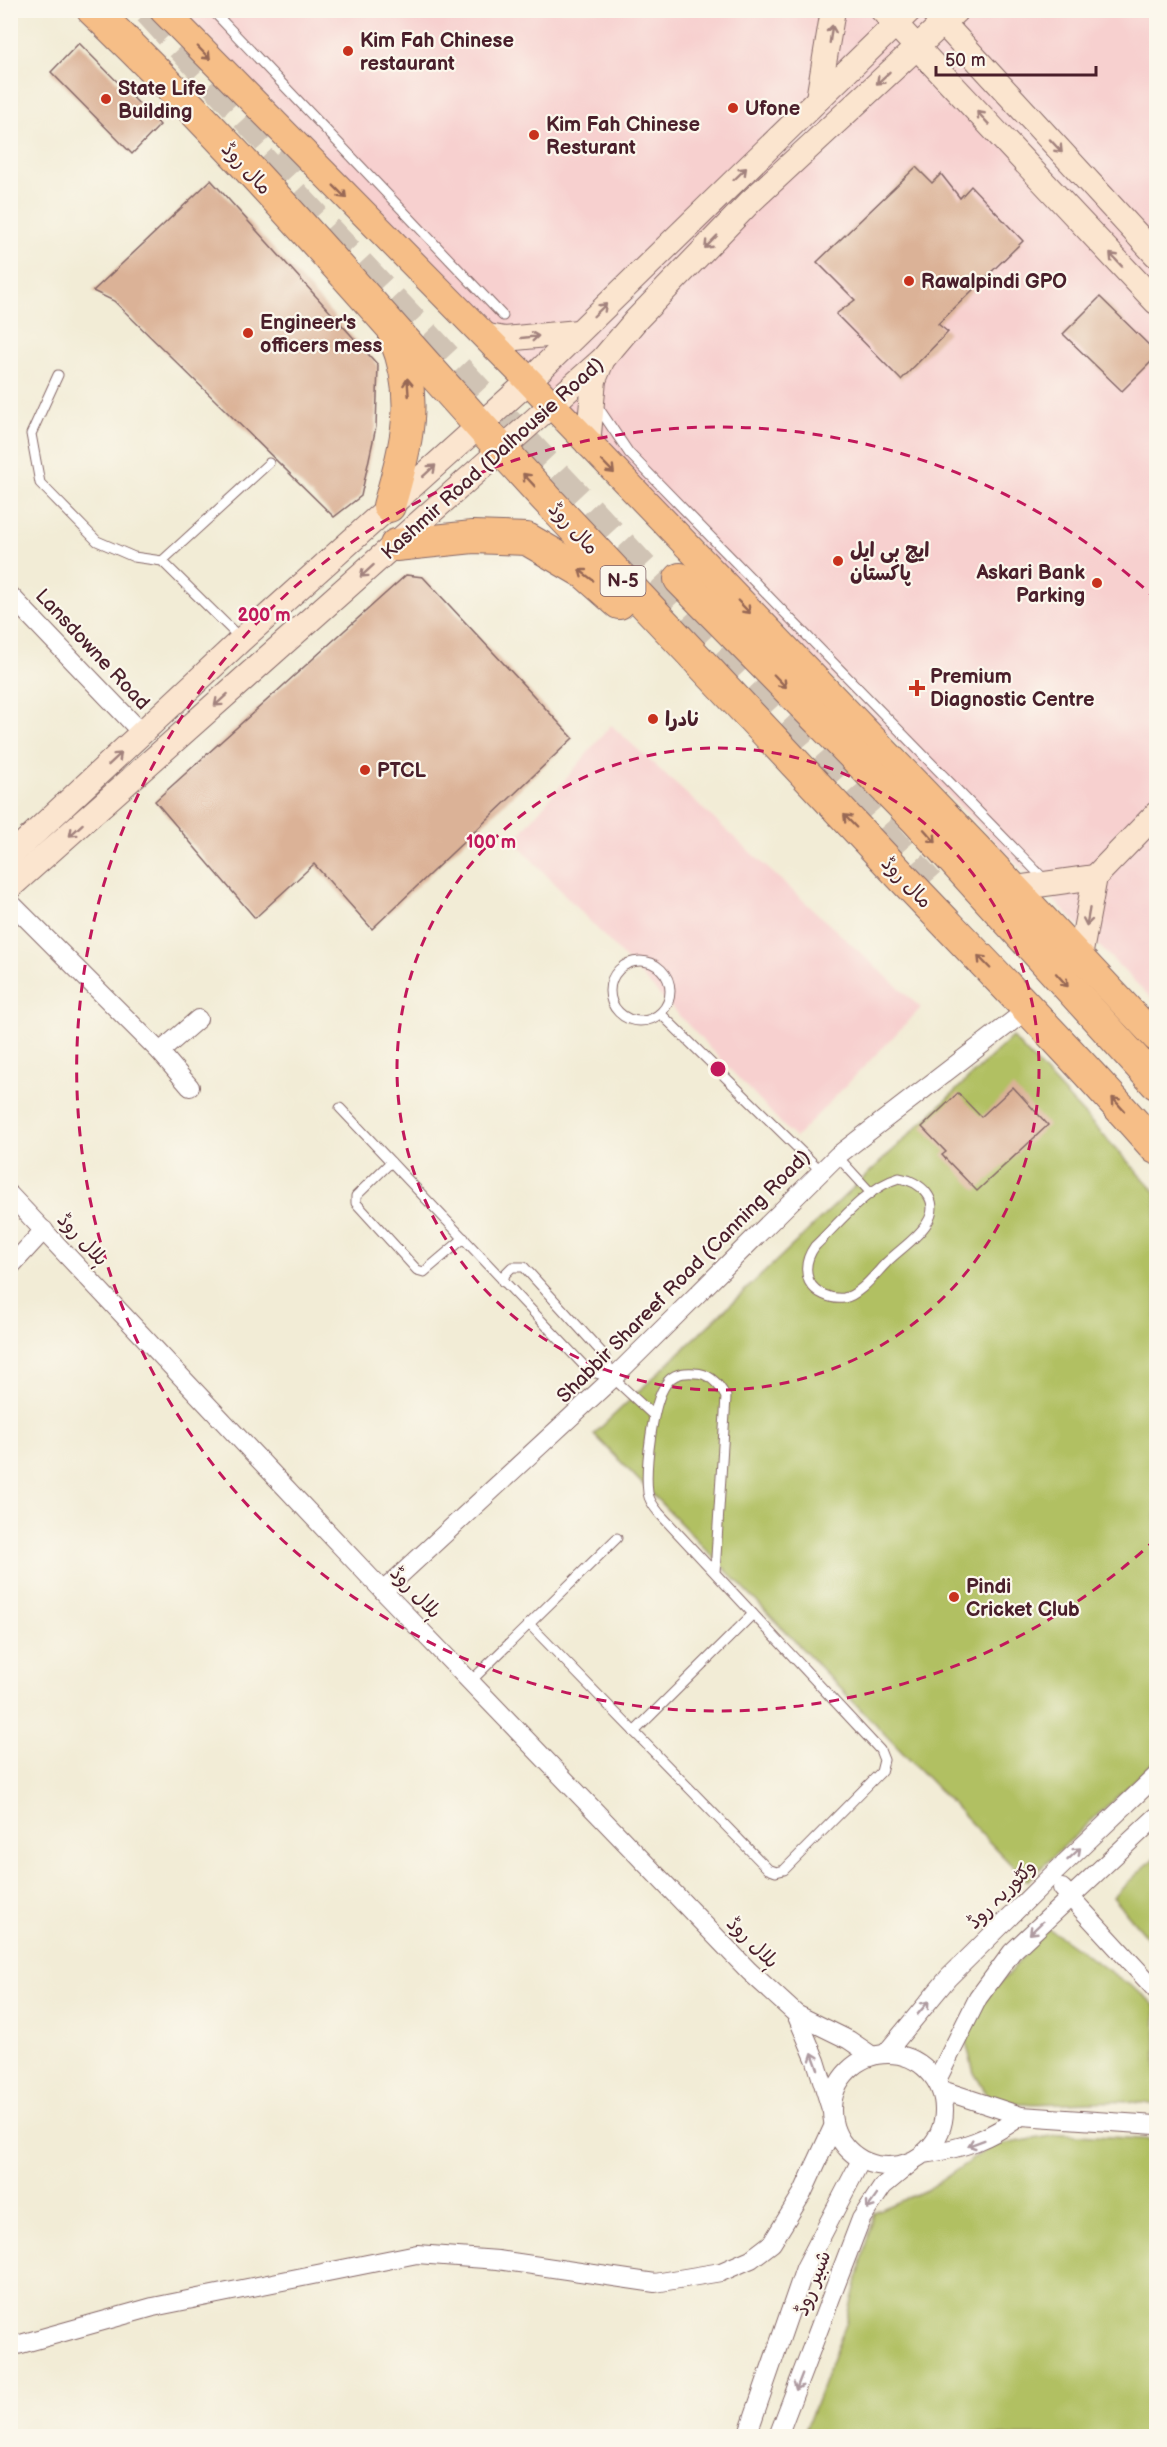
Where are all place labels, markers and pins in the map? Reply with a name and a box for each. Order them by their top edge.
place label: Kim Fah Chinese restaurant [360,29,514,76]
marker: Kim Fah Chinese restaurant [341,44,355,58]
place label: State Life Building [118,77,206,124]
marker: State Life Building [99,92,113,106]
place label: Ufone [745,97,800,121]
marker: Ufone [726,101,740,115]
place label: Kim Fah Chinese Resturant [546,113,700,160]
marker: Kim Fah Chinese Resturant [527,128,541,142]
place label: Rawalpindi GPO [921,270,1067,294]
marker: Rawalpindi GPO [902,274,916,288]
place label: Engineer's officers mess [260,311,382,358]
marker: Engineer's officers mess [241,326,255,340]
place label: ایچ بی ایل پاکستان [850,539,929,586]
marker: ایچ بی ایل پاکستان [831,554,845,568]
place label: Askari Bank Parking [976,561,1086,608]
marker: Askari Bank Parking [1090,576,1104,590]
place label: Premium Diagnostic Centre [930,665,1095,712]
marker: Premium Diagnostic Centre [908,679,926,697]
place label: نادرا [665,708,701,732]
marker: نادرا [646,712,660,726]
place label: PTCL [377,759,427,783]
marker: PTCL [358,763,372,777]
centre of rings [708,1059,728,1079]
place label: Pindi Cricket Club [966,1575,1080,1622]
marker: Pindi Cricket Club [947,1590,961,1604]

